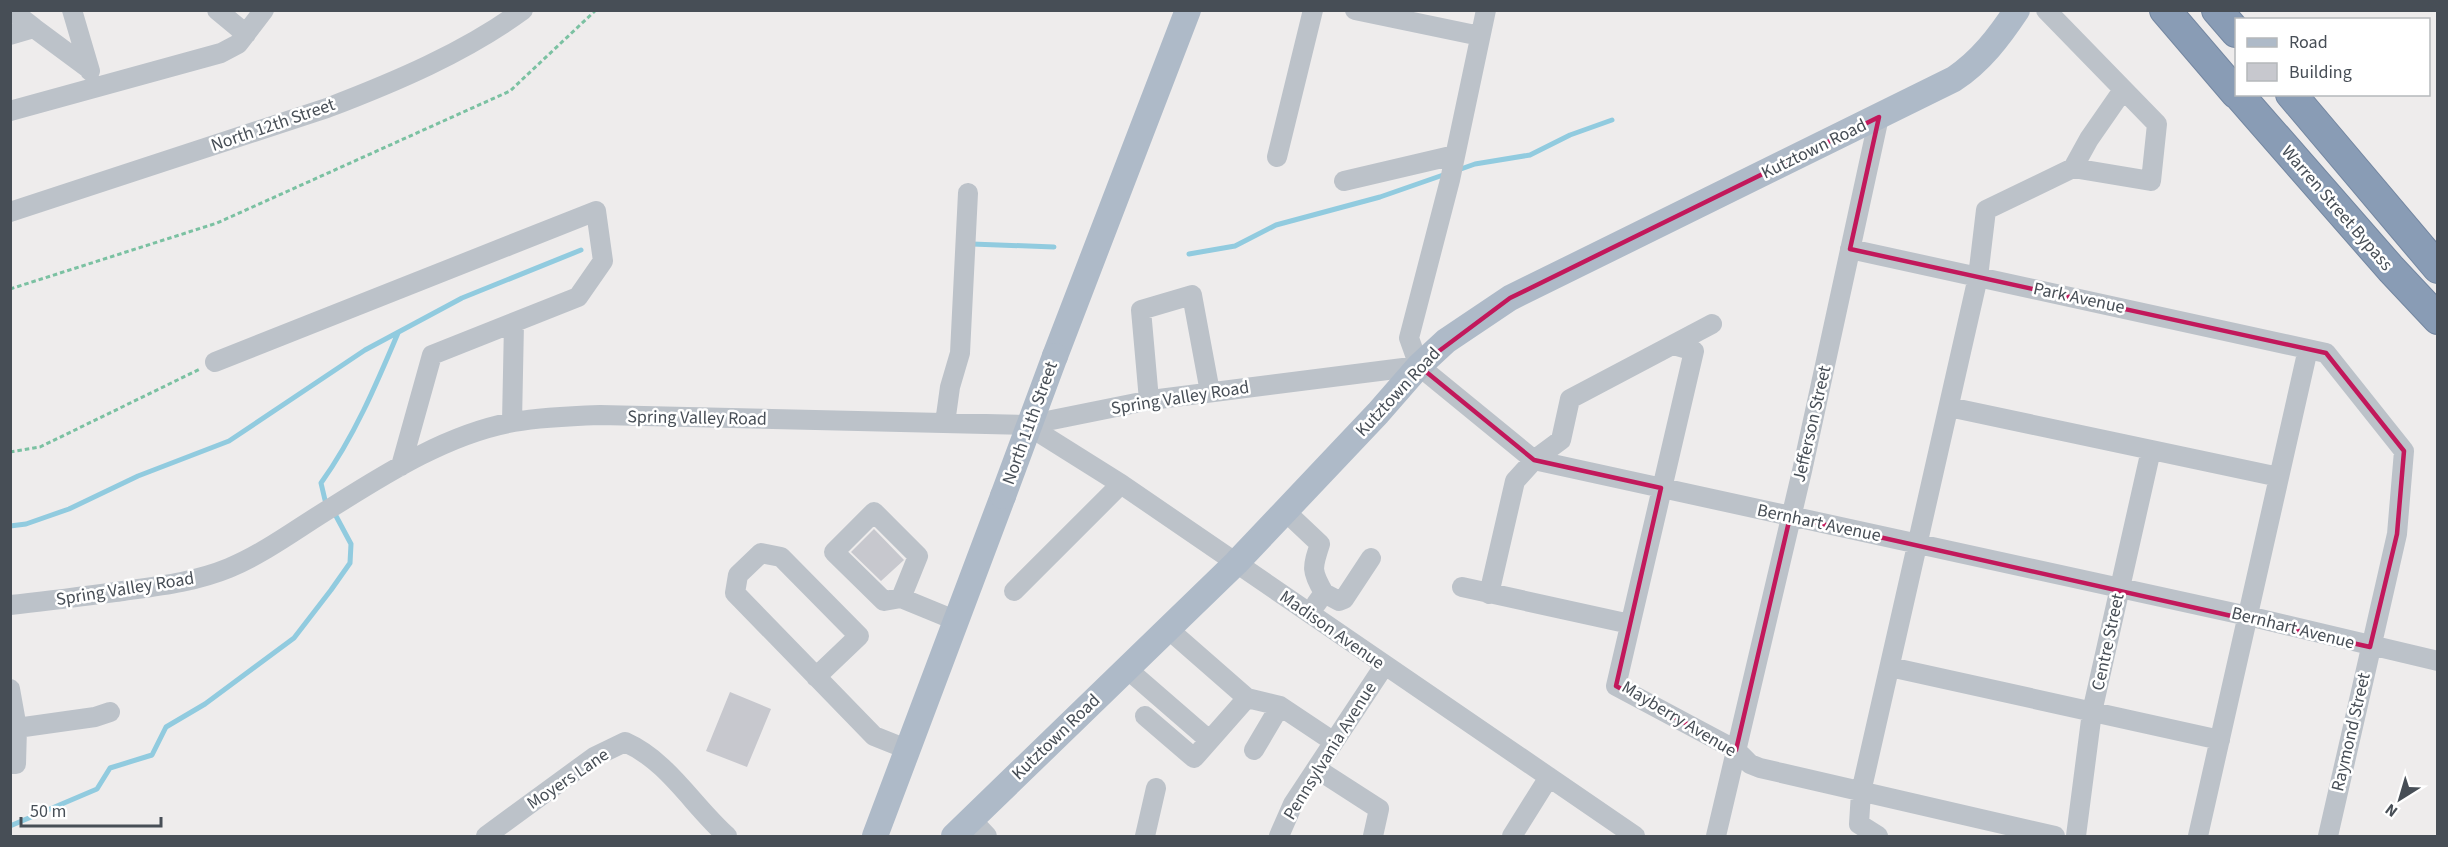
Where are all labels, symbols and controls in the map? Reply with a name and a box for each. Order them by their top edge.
legend [2235,18,2430,96]
text: Road [2289,30,2328,55]
text: Building [2289,60,2352,85]
street label: North 12th Street [208,92,338,158]
street label: Kutztown Road [1757,113,1871,185]
street label: Warren Street Bypass [2275,140,2399,276]
street label: Park Avenue [2031,276,2127,320]
street label: Kutztown Road [1350,342,1446,442]
street label: North 11th Street [996,358,1064,488]
street label: Jefferson Street [1786,363,1838,485]
street label: Spring Valley Road [1109,375,1251,421]
street label: Spring Valley Road [627,404,767,432]
street label: Bernhart Avenue [1755,498,1883,548]
street label: Spring Valley Road [54,566,196,612]
street label: Madison Avenue [1275,585,1390,675]
street label: Centre Street [2085,591,2131,693]
street label: Bernhart Avenue [2229,601,2357,655]
street label: Raymond Street [2325,670,2377,794]
street label: Mayberry Avenue [1617,675,1741,763]
street label: Pennsylvania Avenue [1277,677,1383,825]
street label: Kutztown Road [1006,688,1106,786]
street label: Moyers Lane [522,742,614,816]
north arrow [2370,769,2430,829]
scale bar [21,790,160,828]
text: N [2381,798,2402,822]
text: 50 m [30,799,66,824]

